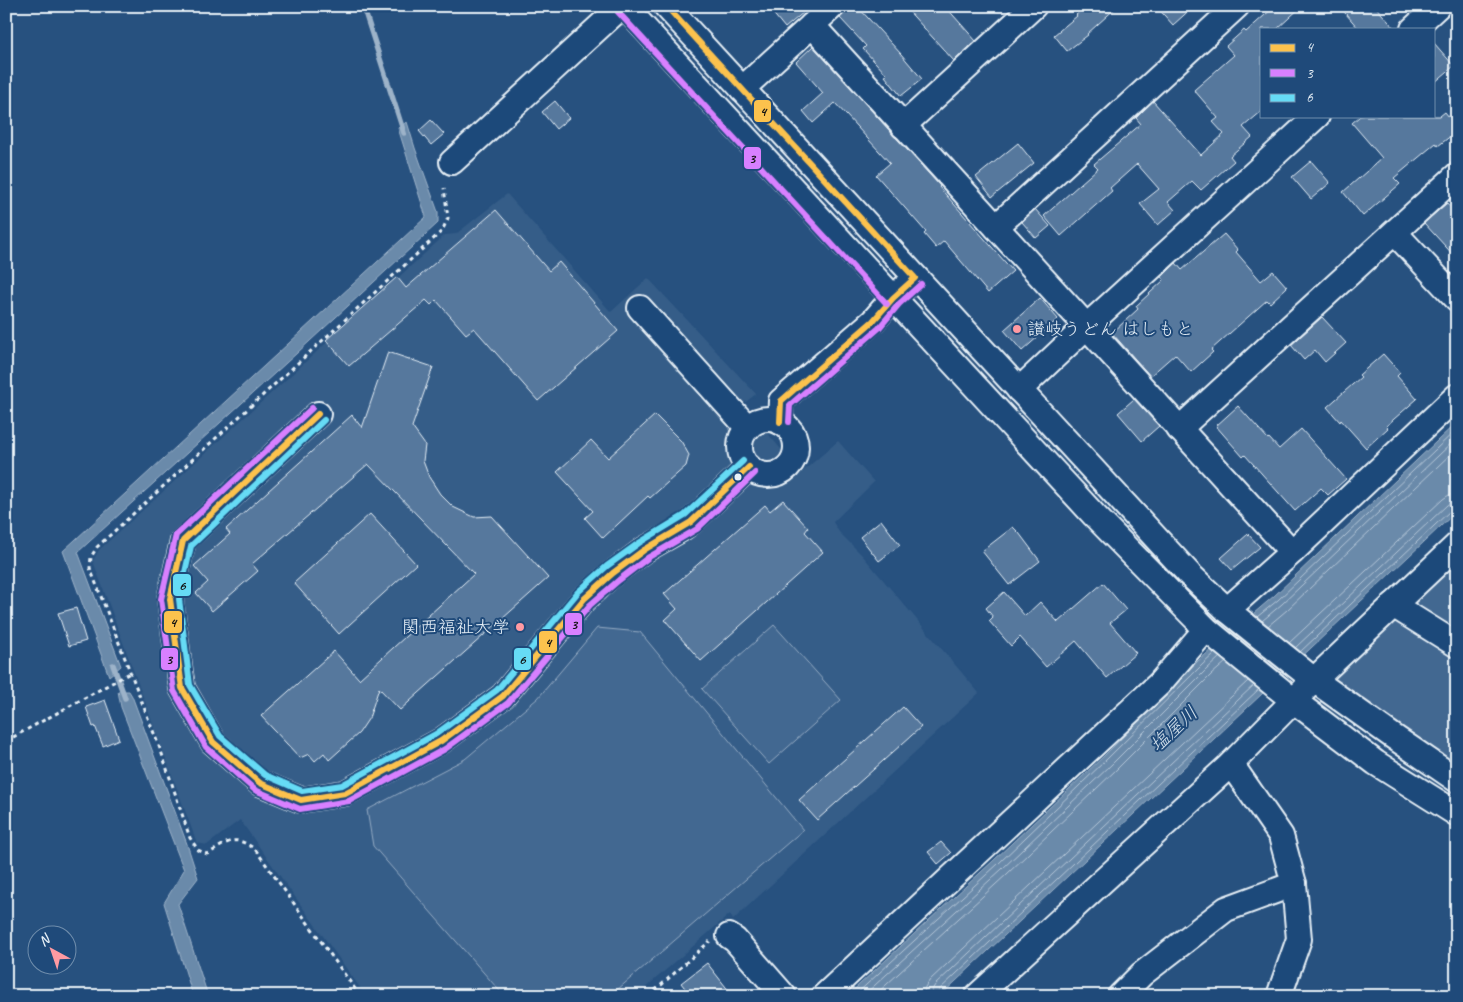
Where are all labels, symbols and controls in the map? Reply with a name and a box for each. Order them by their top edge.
legend [1260,28,1436,118]
text: 4 [1306,38,1314,57]
text: 3 [1306,64,1314,83]
text: 6 [1306,88,1314,107]
line badge: 4 [753,99,772,123]
text: 4 [760,103,768,120]
line badge: 3 [743,146,762,170]
text: 3 [749,150,757,167]
place label: 讃岐うどん はしもと [1027,318,1194,340]
marker: 讃岐うどん はしもと [1011,323,1023,335]
unlabelled marker [733,472,743,482]
line badge: 6 [172,573,192,597]
text: 6 [179,577,187,594]
line badge: 4 [163,610,183,634]
line badge: 3 [564,612,583,636]
text: 4 [170,614,178,631]
place label: 関西福祉大学 [402,616,510,638]
text: 3 [571,616,579,633]
marker: 関西福祉大学 [514,621,526,633]
line badge: 4 [538,630,558,654]
text: 4 [545,634,553,651]
line badge: 3 [160,647,179,671]
line badge: 6 [513,647,532,671]
text: 3 [166,651,174,668]
text: 6 [519,651,527,668]
water label: 塩屋川 [1145,701,1203,757]
north arrow [28,924,78,974]
text: N [35,930,55,950]

